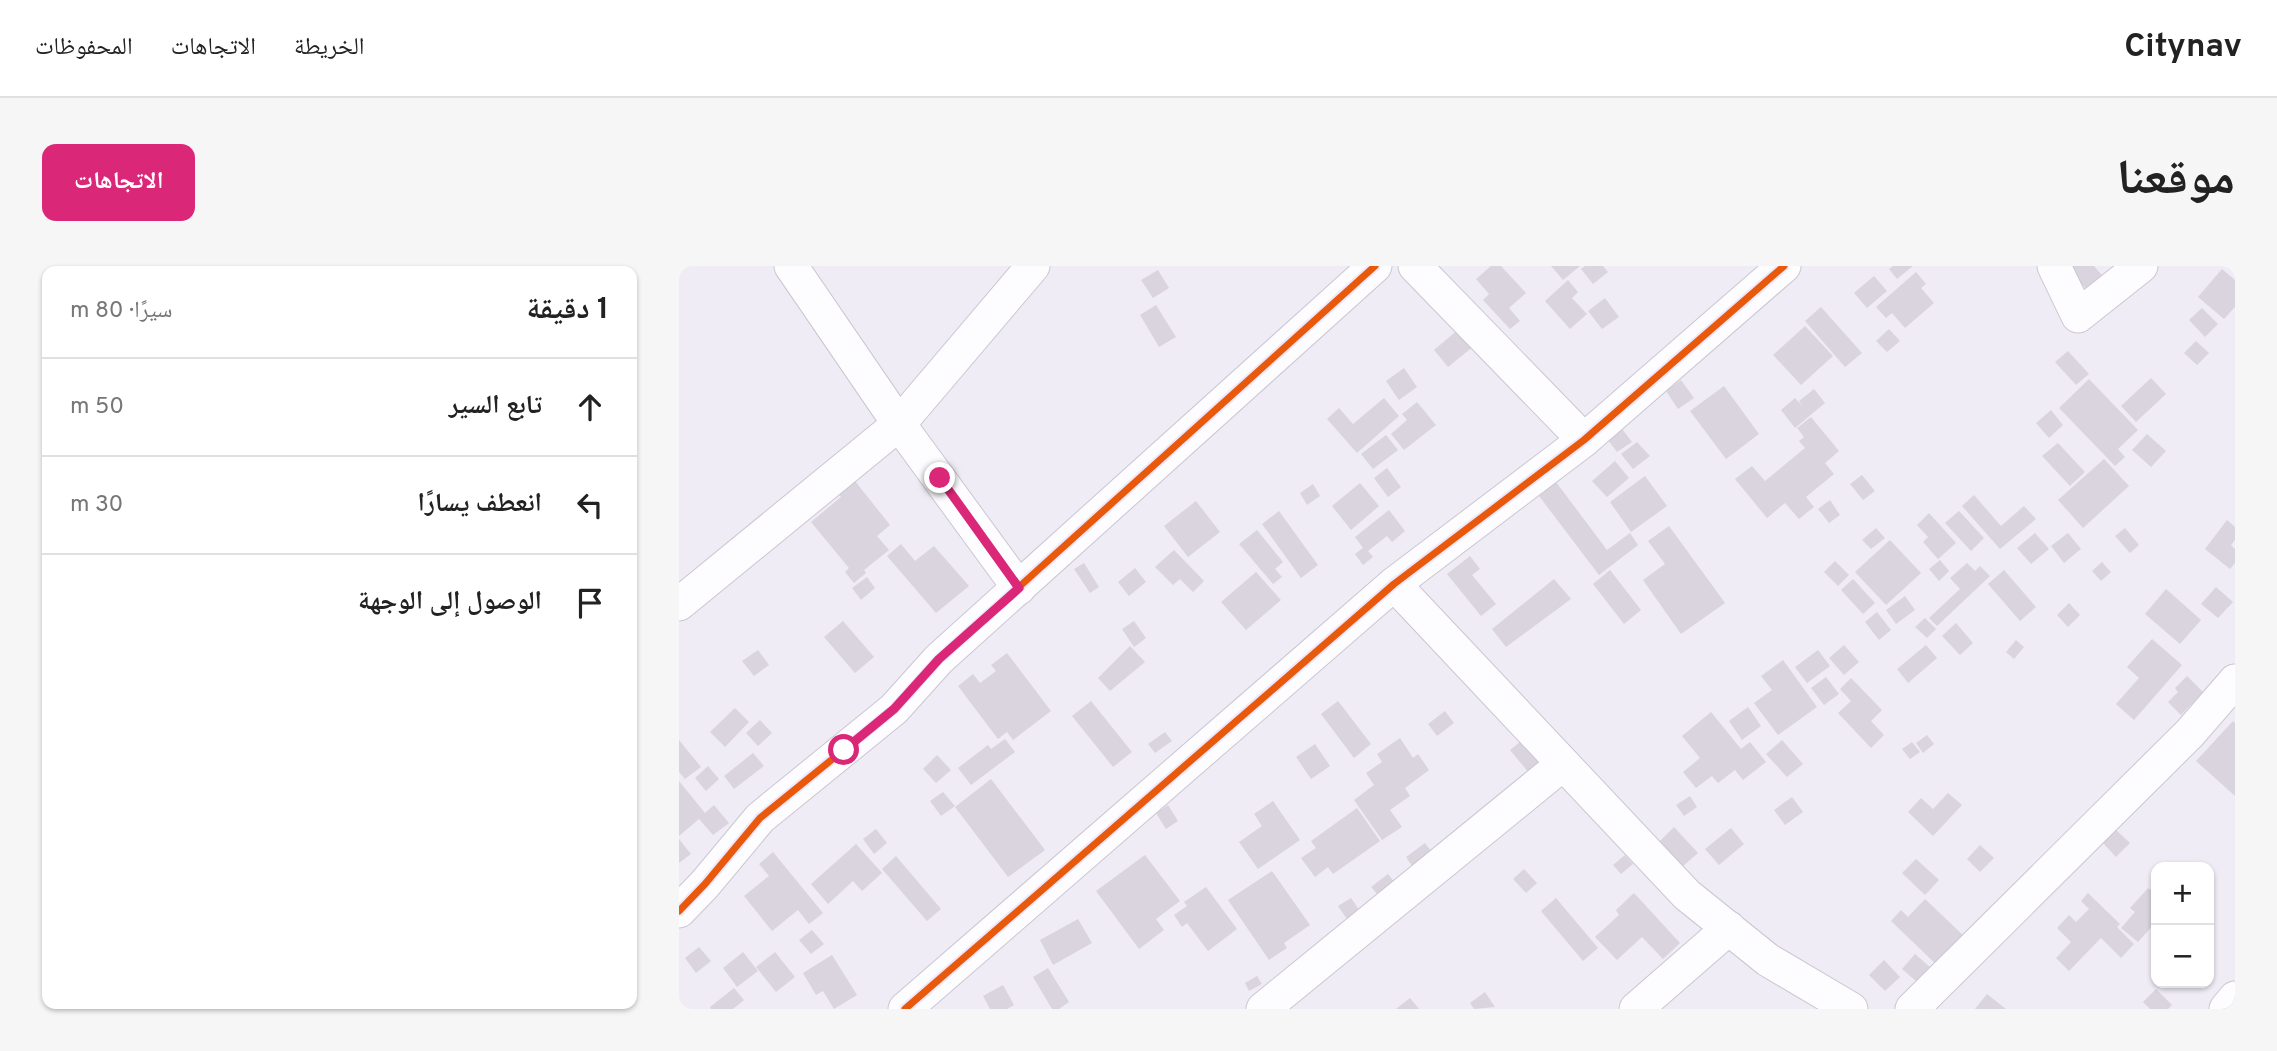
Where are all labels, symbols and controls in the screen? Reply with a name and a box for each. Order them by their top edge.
text: Citynav [2124,27,2242,69]
text: المحفوظات [35,33,133,63]
text: الاتجاهات [171,33,256,63]
text: الخريطة [294,33,365,63]
button: الاتجاهات [42,144,195,221]
text: موقعنا [2117,150,2235,212]
text: 1 دقيقة [526,292,609,329]
text: سيرًا · 80 m [70,297,172,326]
icon: ahead [571,388,609,426]
text: تابع السير [449,390,542,423]
text: 50 m [70,393,124,422]
route end [924,462,955,493]
icon: left [571,486,609,524]
text: انعطف يسارًا [418,488,542,521]
text: 30 m [70,491,123,520]
icon: arrive [571,584,609,622]
text: الوصول إلى الوجهة [358,586,542,619]
route start [828,734,859,765]
map controls [2151,862,2214,988]
button: + [2151,862,2214,925]
button: − [2151,925,2214,988]

